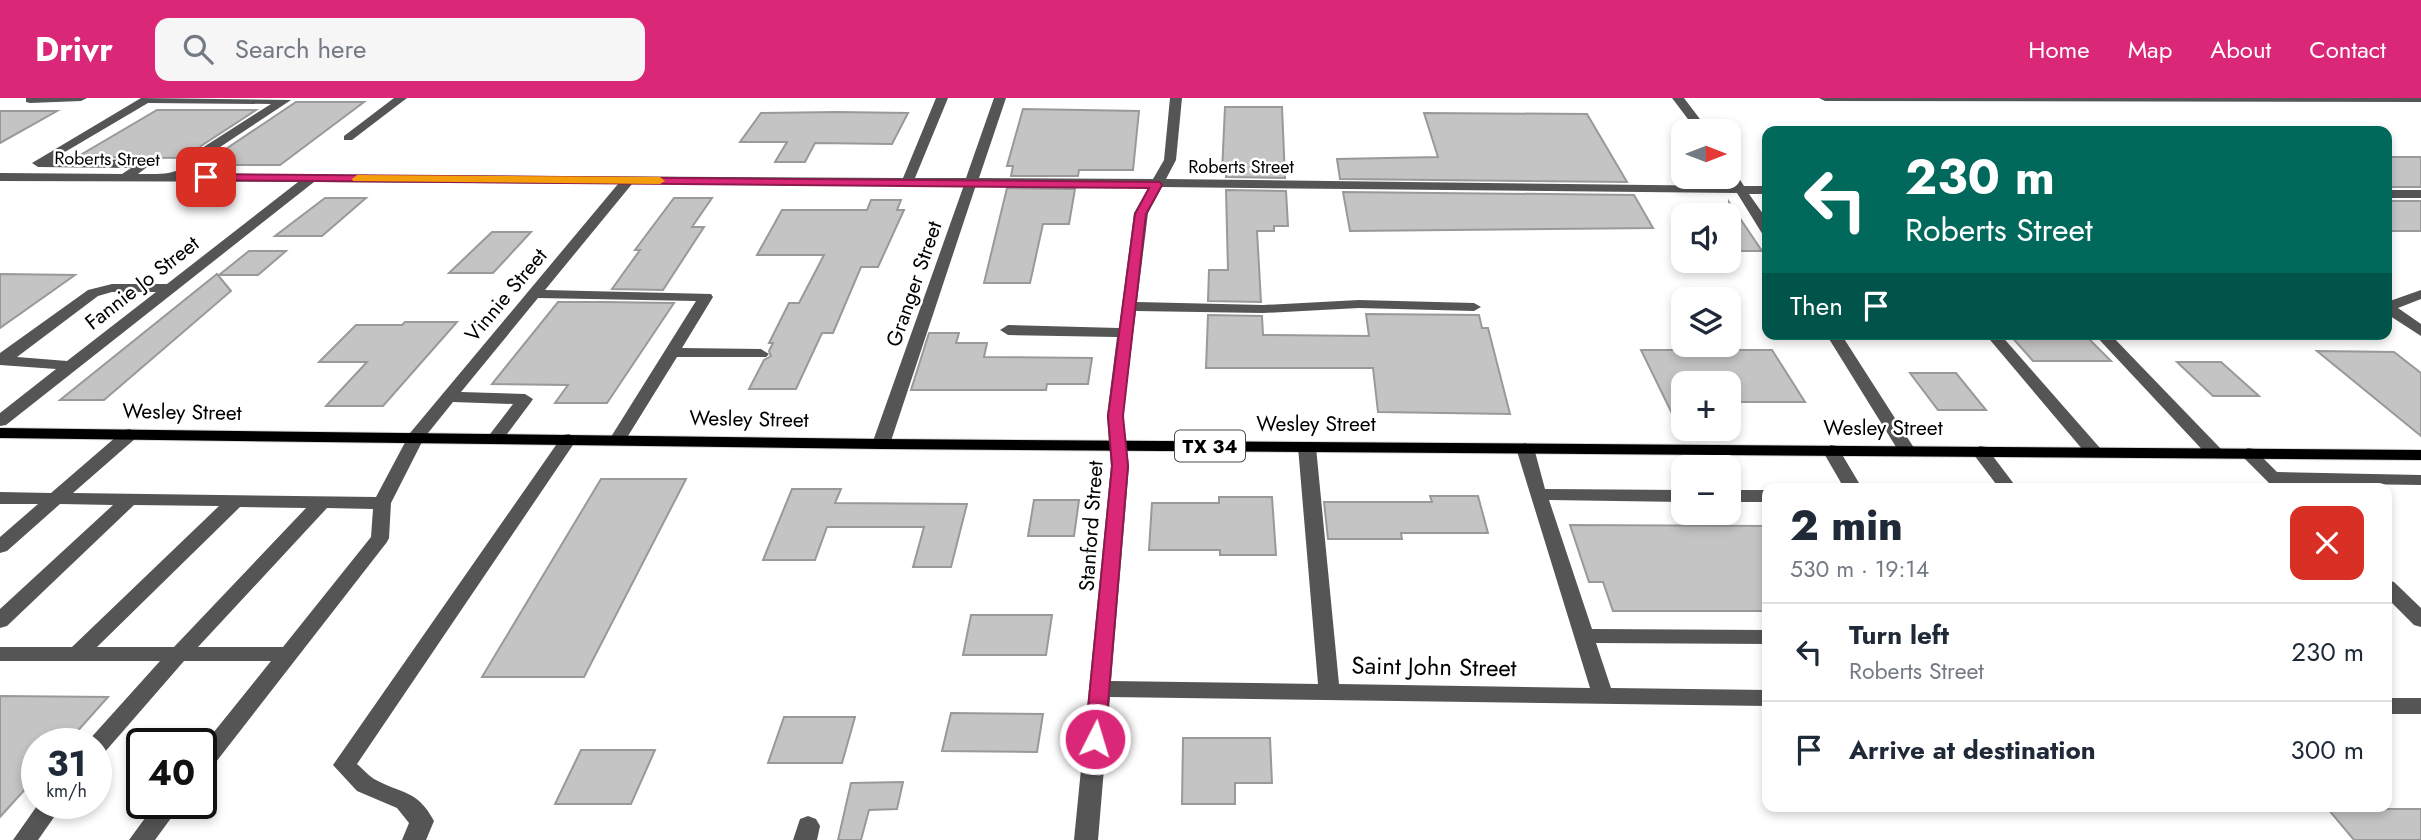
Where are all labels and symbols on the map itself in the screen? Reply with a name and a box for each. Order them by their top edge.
north arrow [1671,119,1741,189]
street label: Roberts Street [54,145,161,173]
pin [176,147,236,207]
street label: Roberts Street [1188,154,1294,180]
street label: Granger Street [878,217,950,351]
street label: Fannie Jo Street [79,229,205,337]
street label: Vinnie Street [458,242,554,348]
street label: Wesley Street [122,396,242,428]
street label: Wesley Street [689,403,809,435]
street label: Wesley Street [1256,409,1376,439]
street label: Wesley Street [1823,413,1943,443]
road number: TX 34 [1175,430,1245,462]
street label: Stanford Street [1071,460,1111,592]
street label: Saint John Street [1351,648,1517,685]
position arrow [1058,702,1132,776]
speed limit sign: 40 [126,728,217,819]

